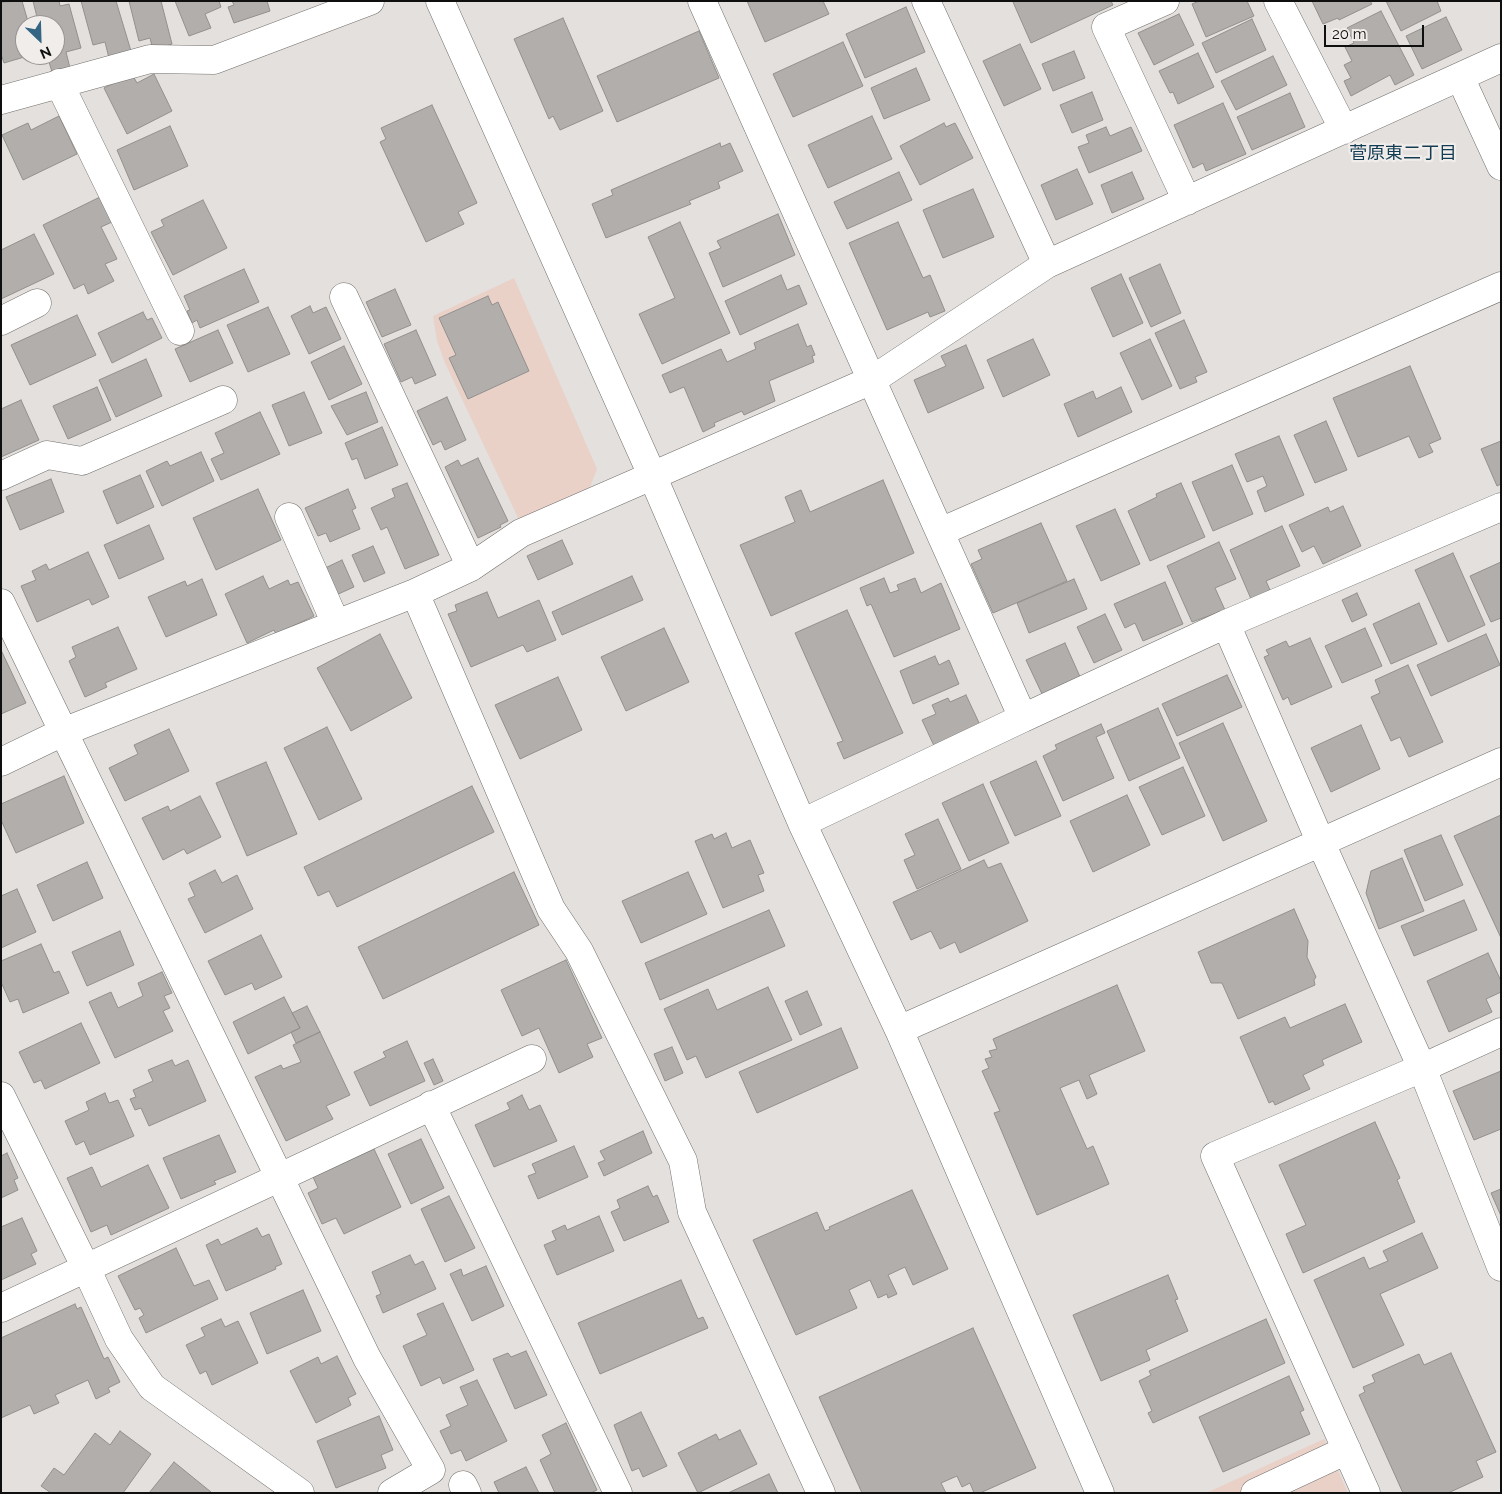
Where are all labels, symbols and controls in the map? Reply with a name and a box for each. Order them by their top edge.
north arrow [15,15,65,65]
scale bar [1327,15,1427,47]
text: 20 m [1332,25,1367,43]
text: N [38,43,54,62]
district label: 菅原東二丁目 [1349,143,1457,165]

